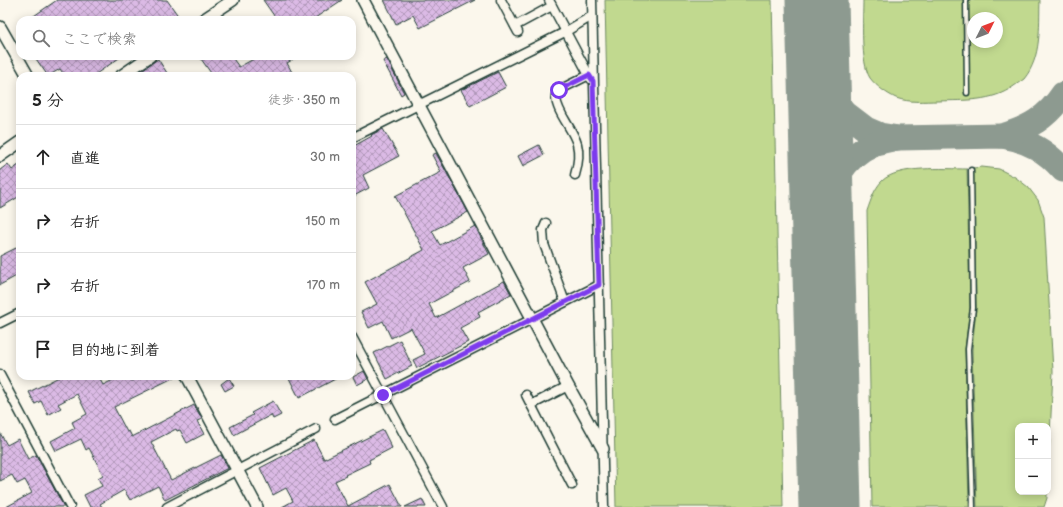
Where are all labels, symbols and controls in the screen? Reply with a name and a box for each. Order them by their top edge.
north arrow [967,12,1003,48]
search box [16,16,356,60]
icon: search [30,27,52,49]
text: ここで検索 [62,30,137,49]
route start [550,81,568,99]
text: 5 分 [32,91,63,111]
text: 徒歩 · 350 m [268,92,340,108]
icon: ahead [32,146,54,168]
text: 直進 [70,149,100,168]
text: 30 m [310,149,340,165]
icon: right [32,210,54,232]
text: 右折 [70,213,100,232]
text: 150 m [306,213,340,229]
icon: right [32,274,54,296]
text: 右折 [70,277,100,296]
text: 170 m [307,277,340,293]
icon: arrive [32,338,54,360]
text: 目的地に到着 [70,341,160,360]
route end [374,386,392,404]
map controls [1015,423,1051,495]
button: + [1015,423,1051,459]
button: − [1015,459,1051,495]

